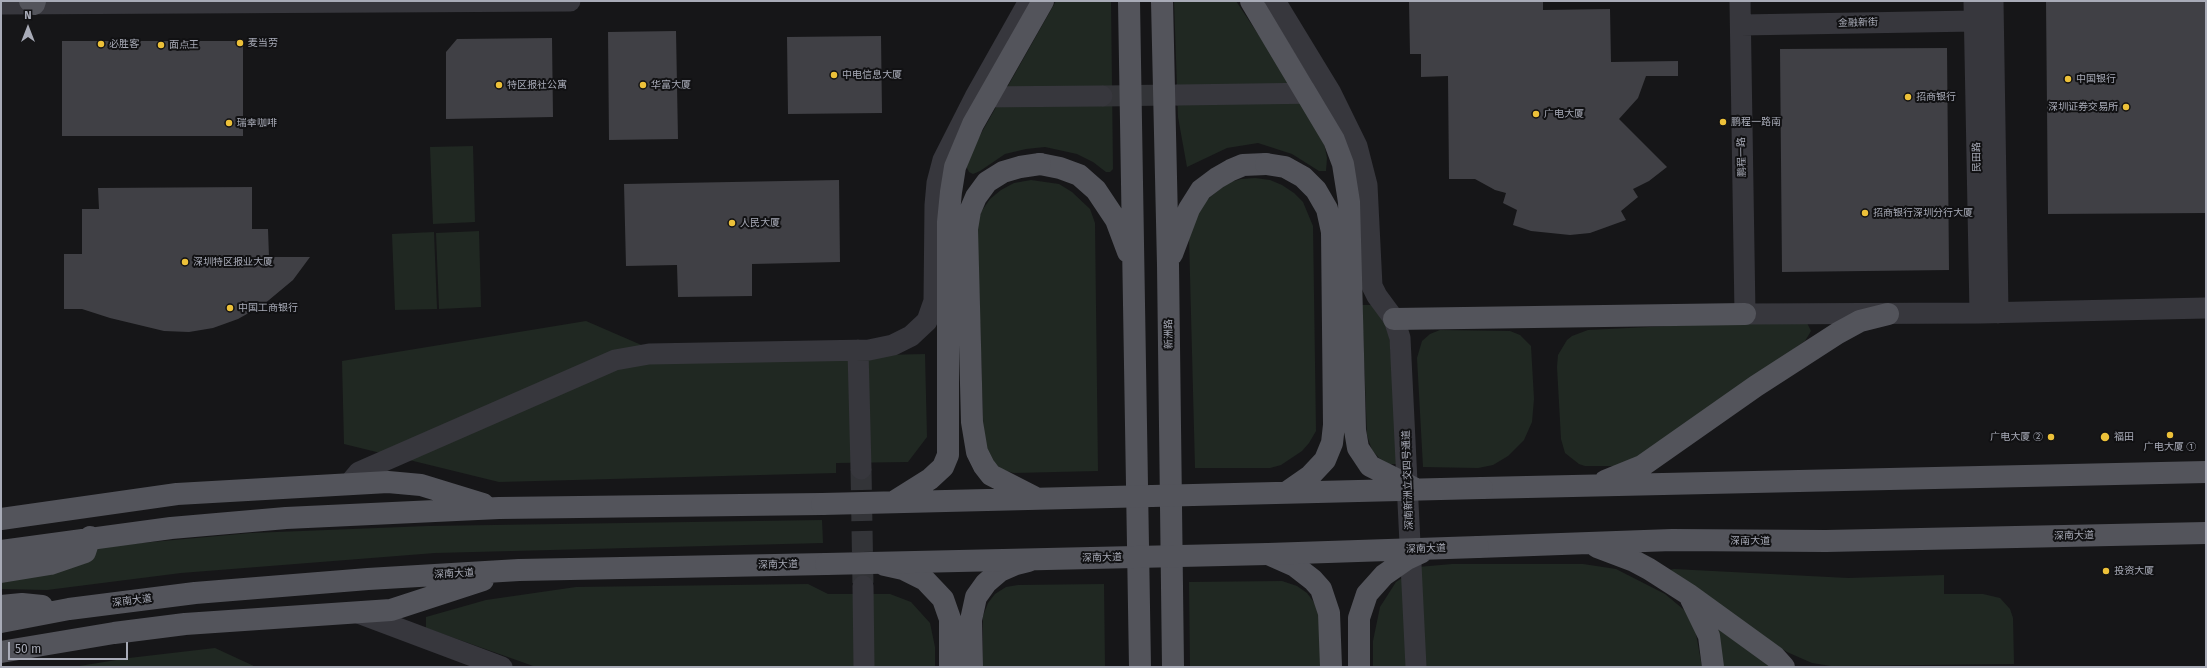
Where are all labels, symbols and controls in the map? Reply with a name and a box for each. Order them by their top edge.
north arrow [8,8,48,48]
text: N [24,9,32,22]
street label: 金融新街 [1838,17,1878,29]
place label: 麦当劳 [248,37,278,49]
place label: 必胜客 [109,38,139,50]
marker: 麦当劳 [235,38,245,48]
marker: 必胜客 [96,39,106,49]
place label: 面点王 [169,39,199,51]
marker: 面点王 [156,40,166,50]
place label: 中电信息大厦 [842,69,902,81]
marker: 中电信息大厦 [829,70,839,80]
place label: 中国银行 [2076,73,2116,85]
marker: 中国银行 [2063,74,2073,84]
place label: 特区报社公寓 [507,79,567,91]
place label: 华富大厦 [651,79,691,91]
marker: 特区报社公寓 [494,80,504,90]
marker: 华富大厦 [638,80,648,90]
place label: 招商银行 [1916,91,1956,103]
marker: 招商银行 [1903,92,1913,102]
place label: 深圳证券交易所 [2048,101,2118,113]
marker: 深圳证券交易所 [2121,102,2131,112]
place label: 广电大厦 [1544,108,1584,120]
marker: 广电大厦 [1531,109,1541,119]
place label: 鹏程一路南 [1731,116,1781,128]
place label: 瑞幸咖啡 [237,117,277,129]
marker: 鹏程一路南 [1718,117,1728,127]
marker: 瑞幸咖啡 [224,118,234,128]
street label: 鹏程一路 [1736,137,1748,177]
street label: 民田路 [1971,142,1983,172]
place label: 招商银行深圳分行大厦 [1873,207,1973,219]
marker: 招商银行深圳分行大厦 [1860,208,1870,218]
place label: 人民大厦 [740,217,780,229]
marker: 人民大厦 [727,218,737,228]
place label: 深圳特区报业大厦 [193,256,273,268]
marker: 深圳特区报业大厦 [180,257,190,267]
place label: 中国工商银行 [238,302,298,314]
marker: 中国工商银行 [225,303,235,313]
street label: 新洲路 [1163,319,1175,349]
street label: 深南新洲立交四号通道 [1400,430,1416,530]
marker: 广电大厦 ① [2165,430,2175,440]
place label: 广电大厦 ② [1990,431,2043,443]
marker: 福田 [2099,431,2111,443]
place label: 福田 [2114,431,2134,443]
marker: 广电大厦 ② [2046,432,2056,442]
place label: 广电大厦 ① [2144,441,2196,453]
street label: 深南大道 [2054,530,2094,542]
street label: 深南大道 [1730,535,1770,547]
street label: 深南大道 [1406,542,1446,556]
street label: 深南大道 [1082,552,1122,564]
street label: 深南大道 [758,559,798,571]
place label: 投资大厦 [2114,565,2154,577]
marker: 投资大厦 [2101,566,2111,576]
street label: 深南大道 [434,567,474,581]
street label: 深南大道 [111,593,153,609]
scale bar [10,634,130,660]
text: 50 m [15,642,41,656]

